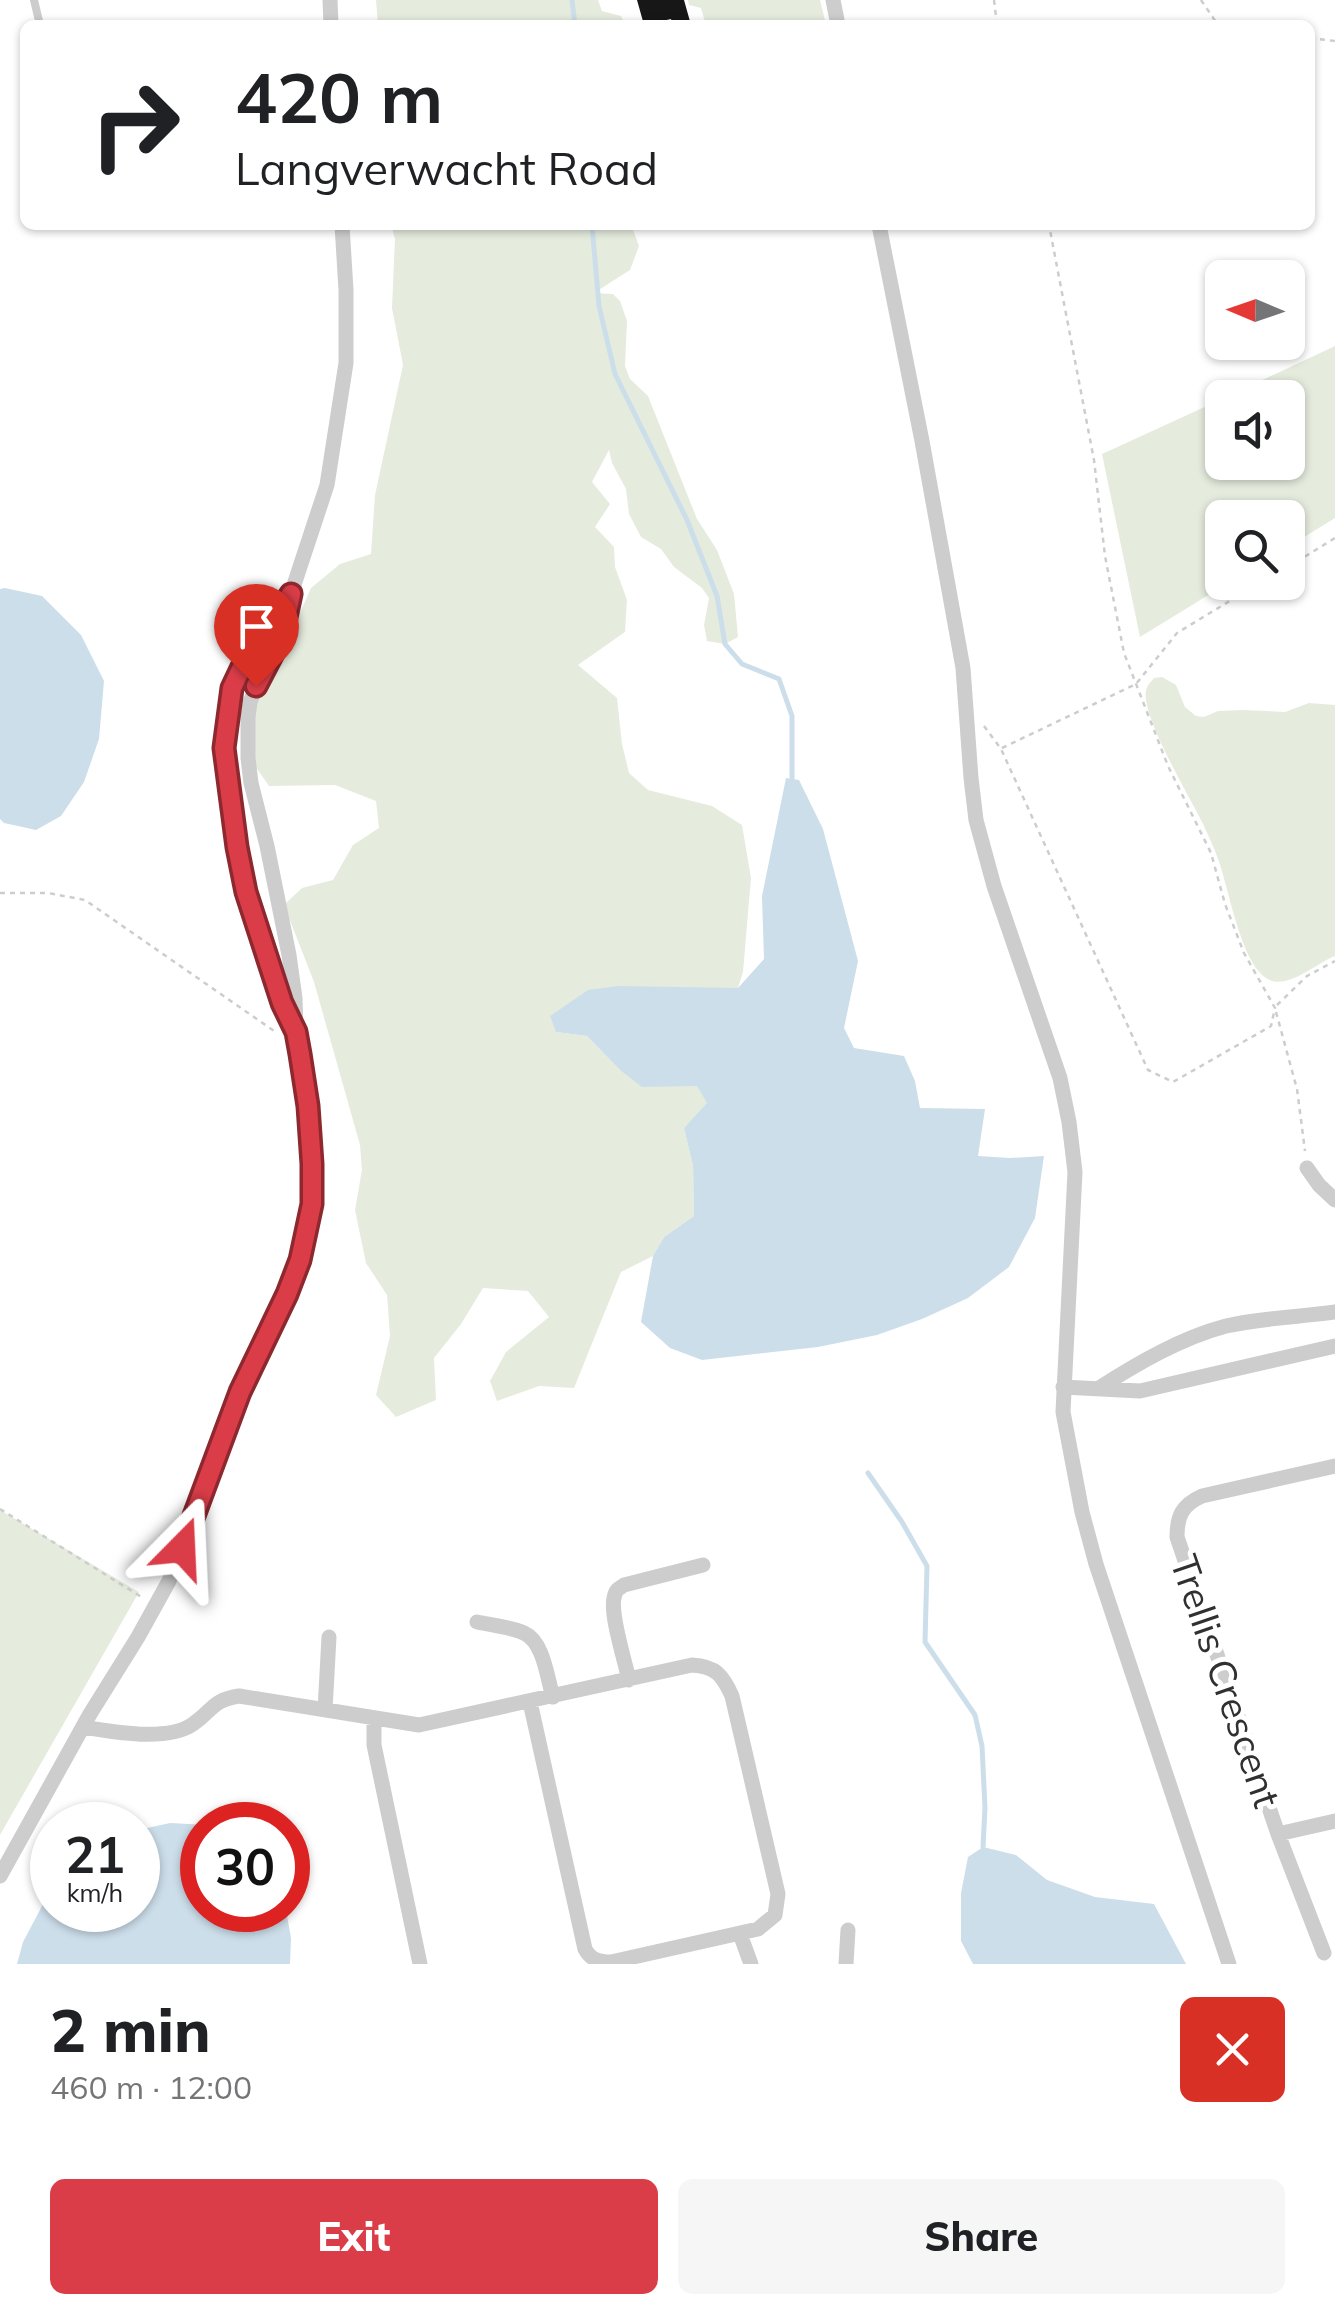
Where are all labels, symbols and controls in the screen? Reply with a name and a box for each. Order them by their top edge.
text: 420 m [235,53,443,141]
icon: right [70,60,200,190]
text: Langverwacht Road [235,140,658,196]
north arrow [1205,260,1305,360]
map controls [1205,260,1305,600]
button: sound [1205,380,1305,480]
button: search [1205,500,1305,600]
pin [214,584,299,687]
icon: arrive [229,599,284,654]
position arrow [130,1496,234,1600]
street label: Trellis Crescent [1160,1548,1292,1814]
speed limit sign: 30 [180,1802,310,1932]
text: 21 [65,1823,125,1886]
text: km/h [67,1877,123,1908]
text: 2 min [50,1992,211,2067]
button: close [1180,1997,1285,2102]
text: 460 m · 12:00 [50,2067,252,2107]
button: Exit [50,2179,658,2294]
button: Share [678,2179,1285,2294]

